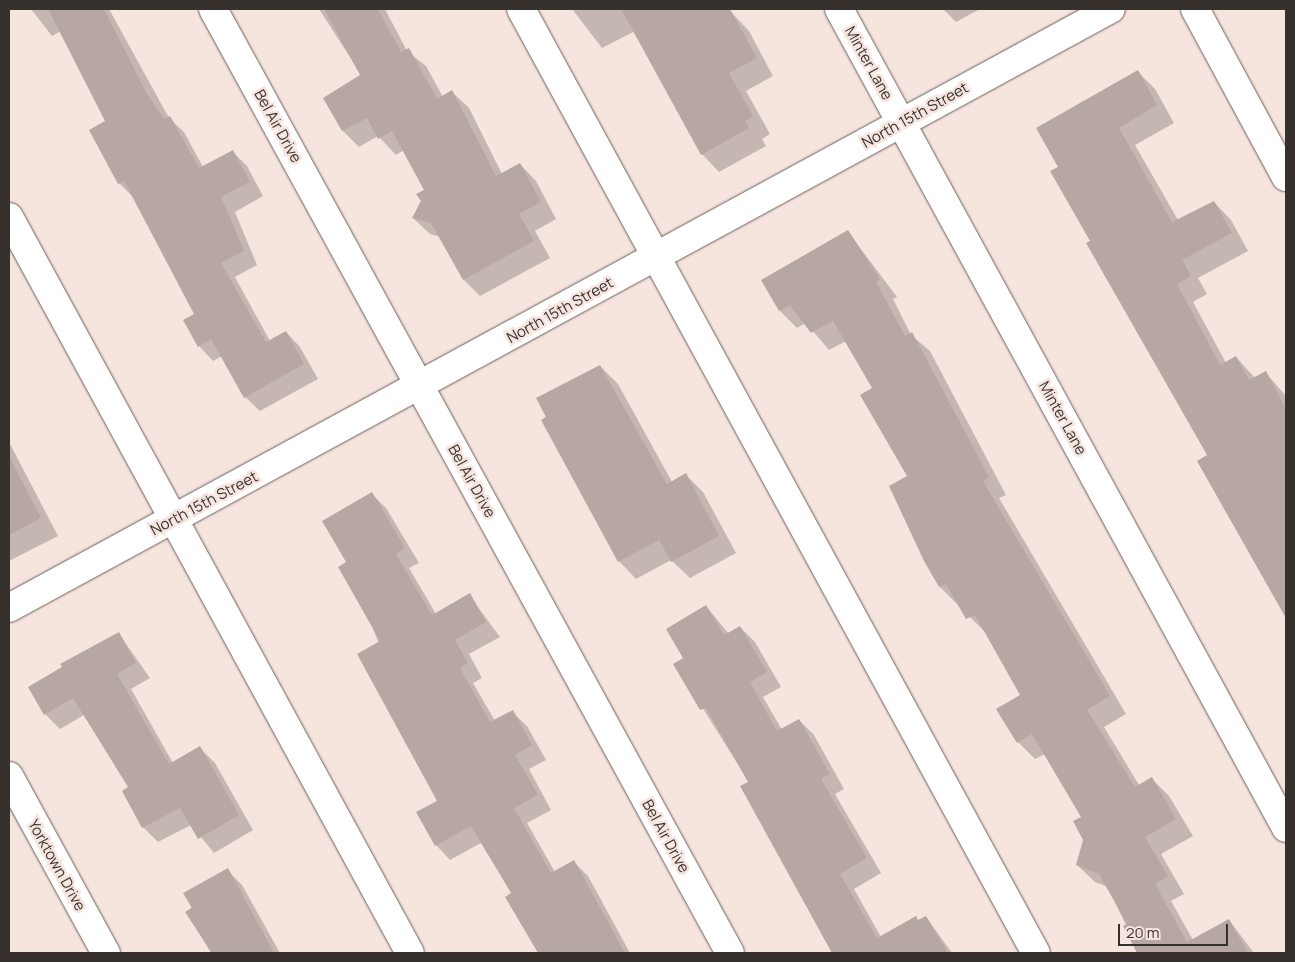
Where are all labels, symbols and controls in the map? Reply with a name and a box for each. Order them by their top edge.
street label: Minter Lane [841,23,897,103]
street label: North 15th Street [859,78,971,152]
street label: Bel Air Drive [251,86,305,166]
street label: North 15th Street [504,273,616,347]
street label: Minter Lane [1035,378,1091,458]
street label: Bel Air Drive [445,441,499,521]
street label: North 15th Street [147,467,261,539]
street label: Bel Air Drive [639,796,693,876]
street label: Yorktown Drive [24,816,90,914]
scale bar [1120,914,1230,946]
text: 20 m [1126,922,1159,943]

